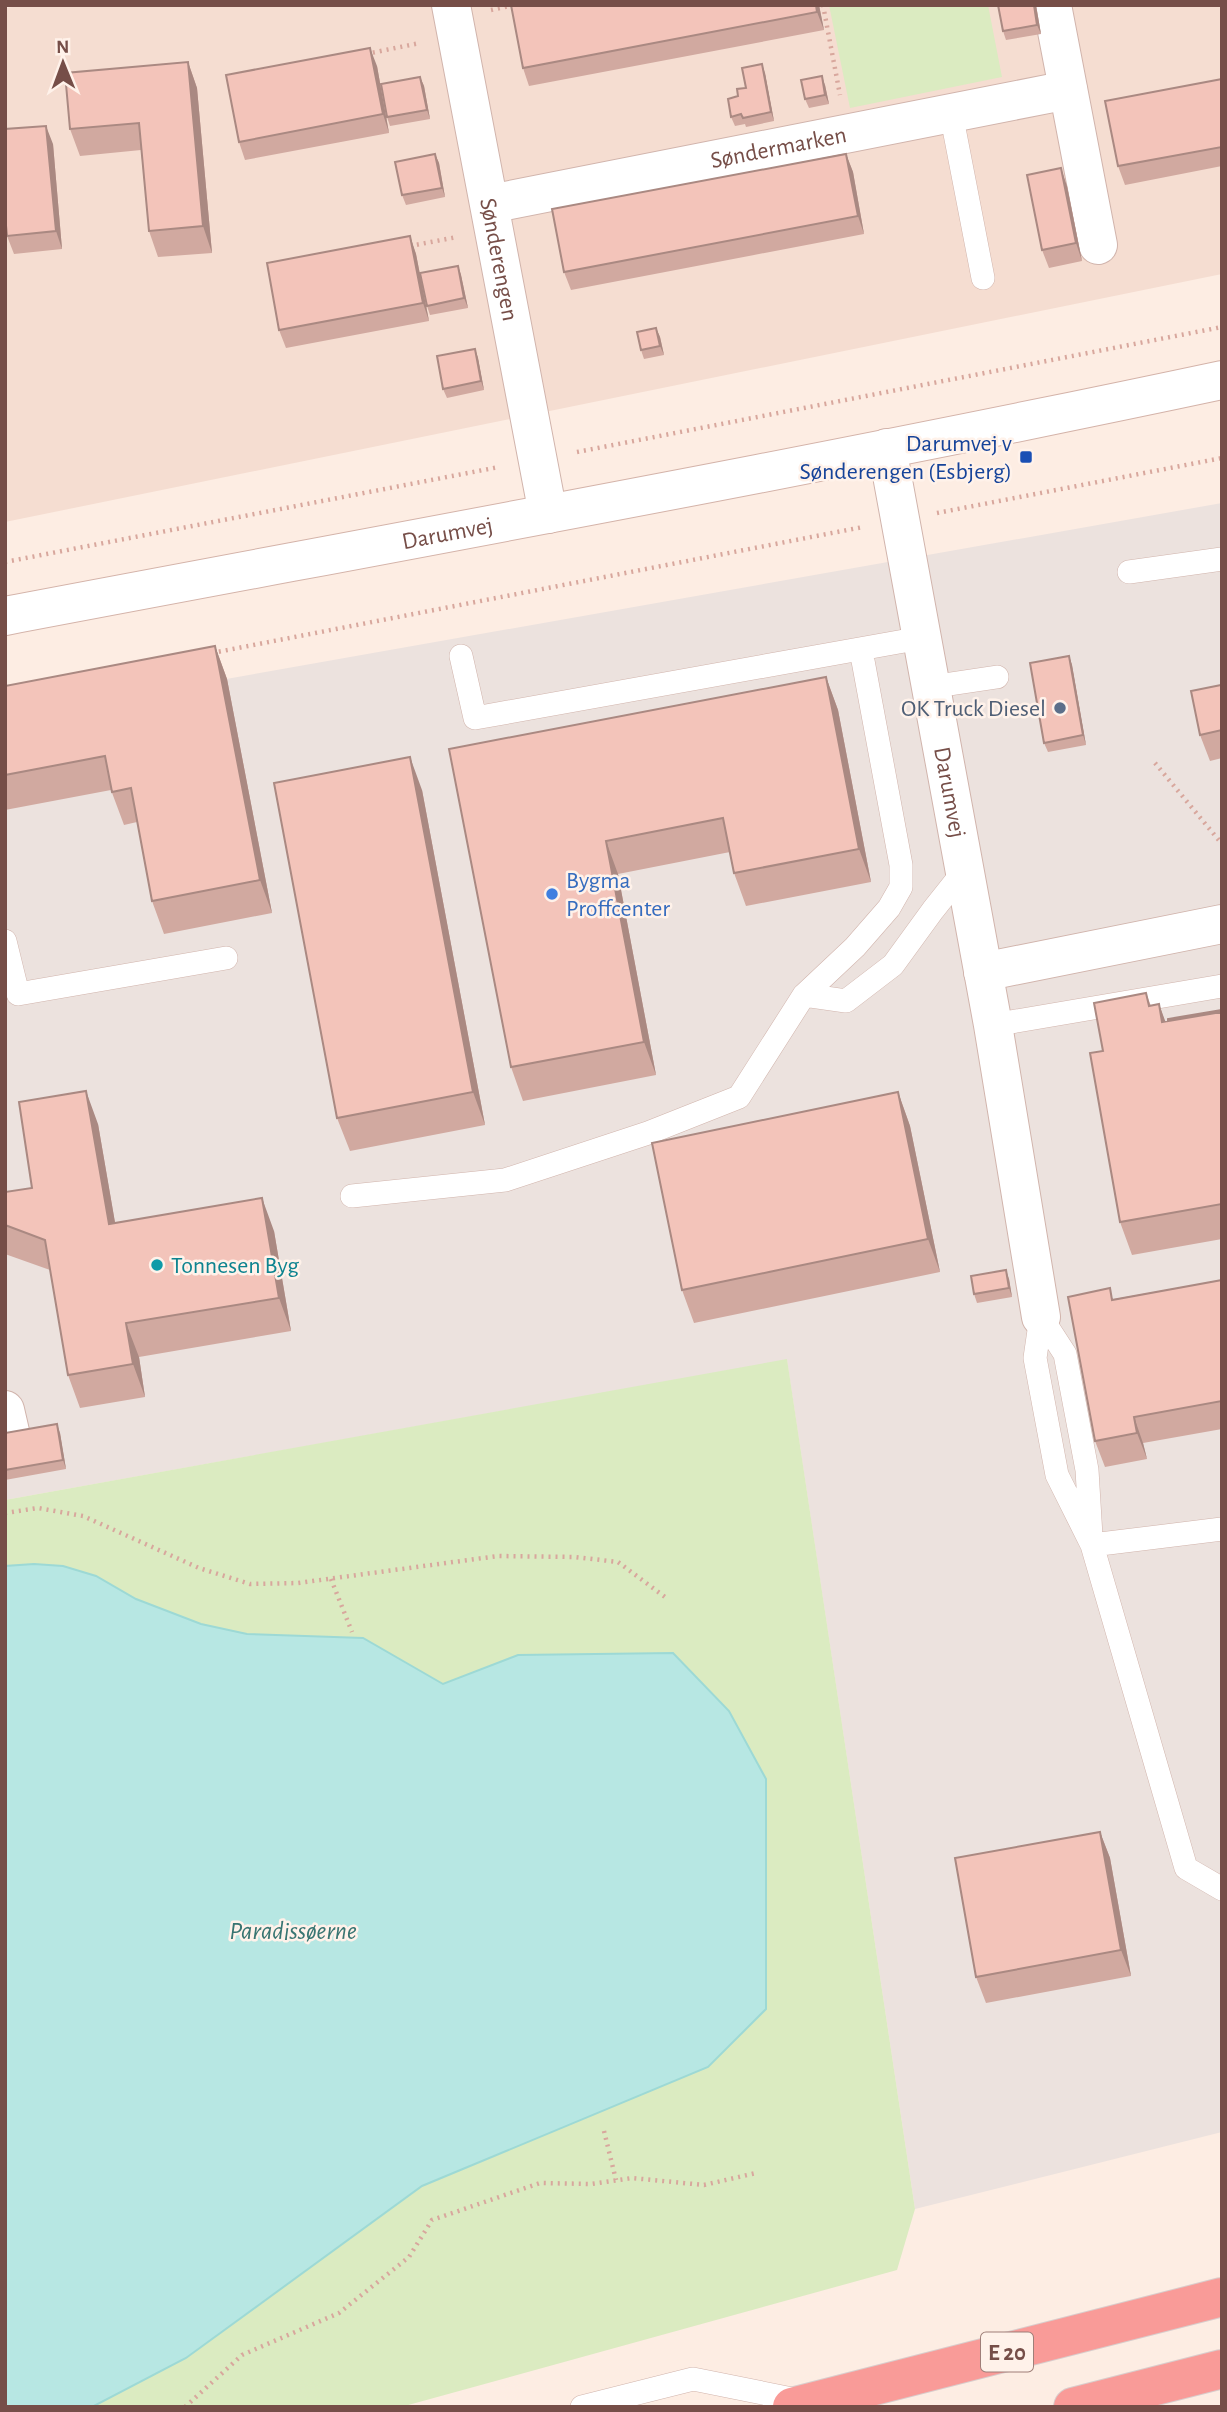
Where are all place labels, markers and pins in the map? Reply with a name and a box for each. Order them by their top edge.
place label: Darumvej v Sønderengen (Esbjerg) [800,432,1012,484]
marker: Darumvej v Sønderengen (Esbjerg) [1018,449,1034,465]
place label: OK Truck Diesel [901,697,1046,721]
marker: OK Truck Diesel [1052,700,1068,716]
place label: Bygma Proffcenter [566,869,670,921]
marker: Bygma Proffcenter [544,886,560,902]
place label: Tonnesen Byg [171,1254,299,1278]
marker: Tonnesen Byg [149,1257,165,1273]

